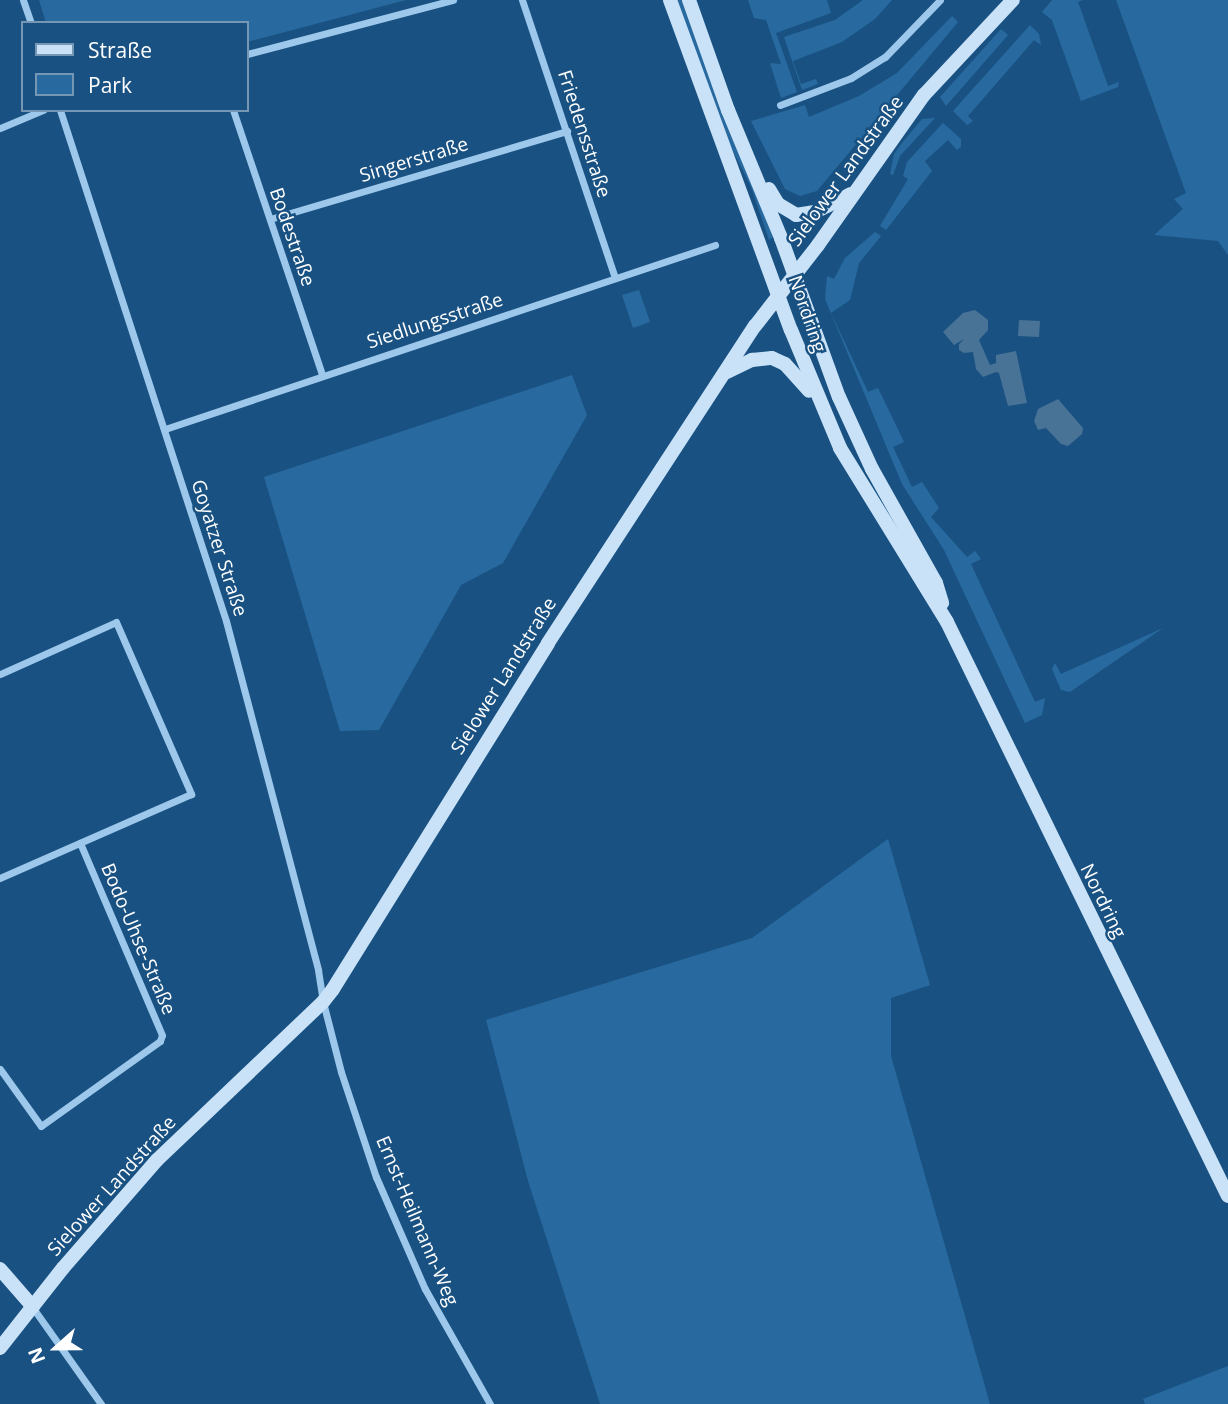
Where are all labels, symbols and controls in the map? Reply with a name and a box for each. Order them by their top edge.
legend [21,21,248,112]
text: Straße [88,36,152,64]
street label: Friedensstraße [553,67,615,201]
text: Park [88,71,132,99]
street label: Sielower Landstraße [784,91,908,251]
street label: Singerstraße [357,133,471,187]
street label: Bodestraße [265,185,319,289]
street label: Nordring [783,273,831,355]
street label: Siedlungsstraße [364,288,506,354]
street label: Goyatzer Straße [186,477,252,619]
street label: Sielower Landstraße [446,593,562,759]
street label: Bodo-Uhse-Straße [96,860,180,1018]
street label: Nordring [1075,860,1131,942]
street label: Sielower Landstraße [43,1111,181,1261]
street label: Ernst-Heilmann-Weg [371,1133,463,1309]
north arrow [21,1313,91,1383]
text: N [21,1344,51,1367]

